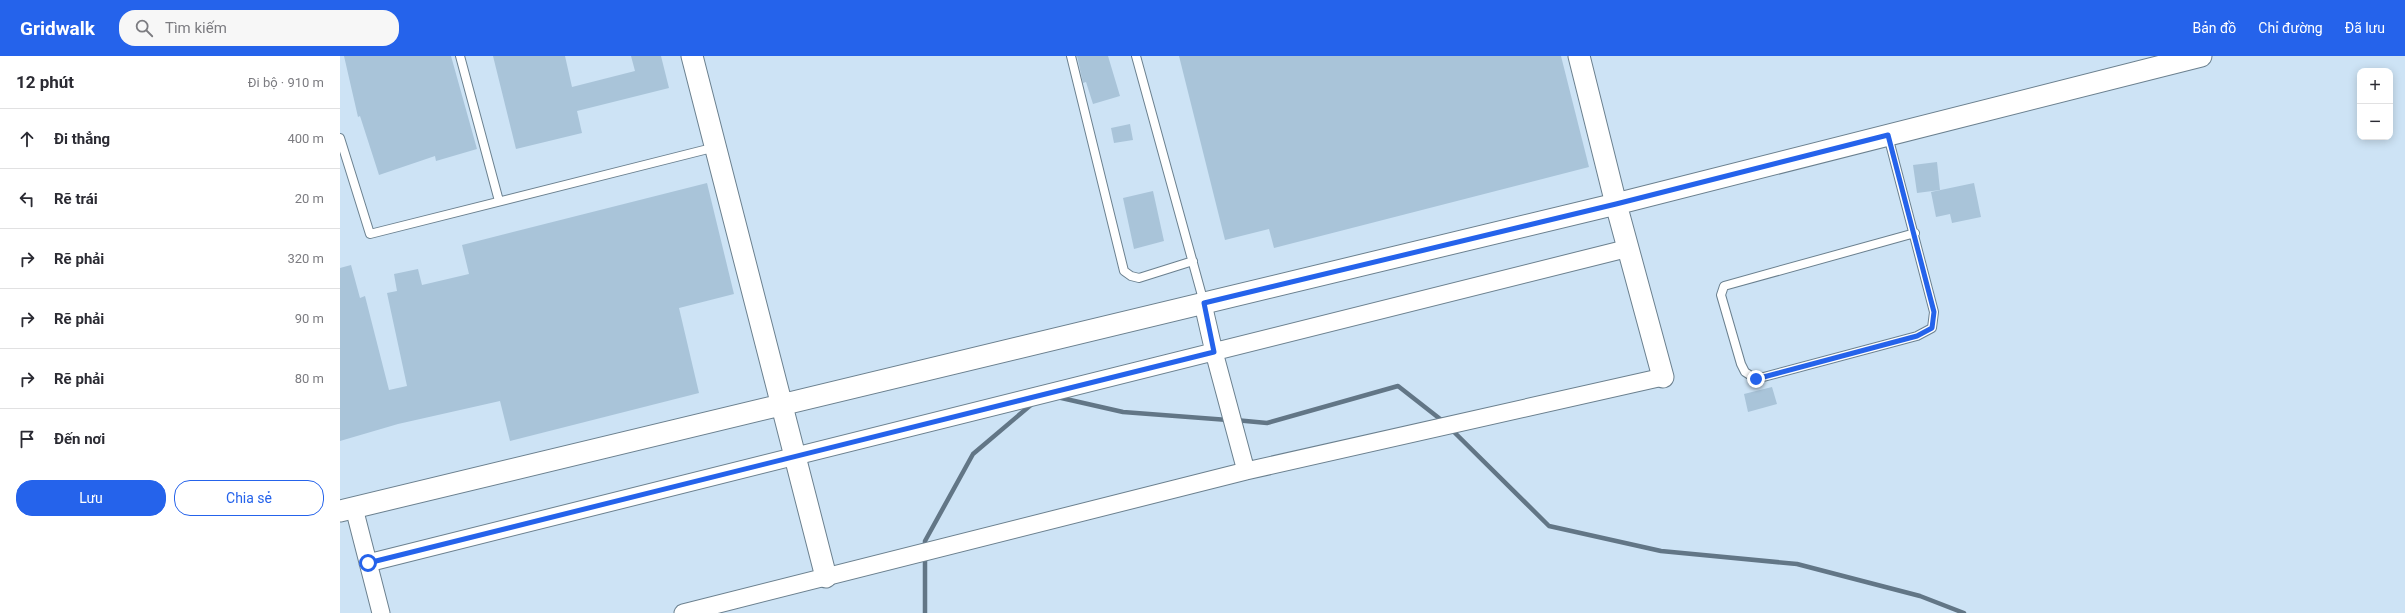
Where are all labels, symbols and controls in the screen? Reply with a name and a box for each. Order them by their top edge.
search box [119,10,399,46]
text: Gridwalk [20,17,95,40]
icon: search [133,17,155,39]
text: Tìm kiếm [165,19,227,37]
text: Bản đồ [2192,20,2236,36]
text: Chỉ đường [2258,20,2323,36]
text: Đã lưu [2345,20,2385,36]
map controls [2357,68,2393,140]
button: + [2357,68,2393,104]
text: 12 phút [16,72,74,92]
text: Đi bộ · 910 m [248,75,324,90]
button: − [2357,104,2393,140]
icon: ahead [16,128,38,150]
text: Đi thẳng [54,130,110,148]
text: 400 m [287,131,324,146]
icon: left [16,188,38,210]
text: Rẽ trái [54,190,98,208]
text: 20 m [295,191,324,206]
icon: right [16,248,38,270]
text: Rẽ phải [54,250,104,268]
text: 320 m [287,251,324,266]
icon: right [16,308,38,330]
text: Rẽ phải [54,310,104,328]
text: 90 m [295,311,324,326]
icon: right [16,368,38,390]
text: Rẽ phải [54,370,104,388]
route end [1747,370,1765,388]
text: 80 m [295,371,324,386]
icon: arrive [16,428,38,450]
text: Đến nơi [54,430,105,448]
button: Lưu [16,480,166,516]
button: Chia sẻ [174,480,324,516]
route start [359,554,377,572]

